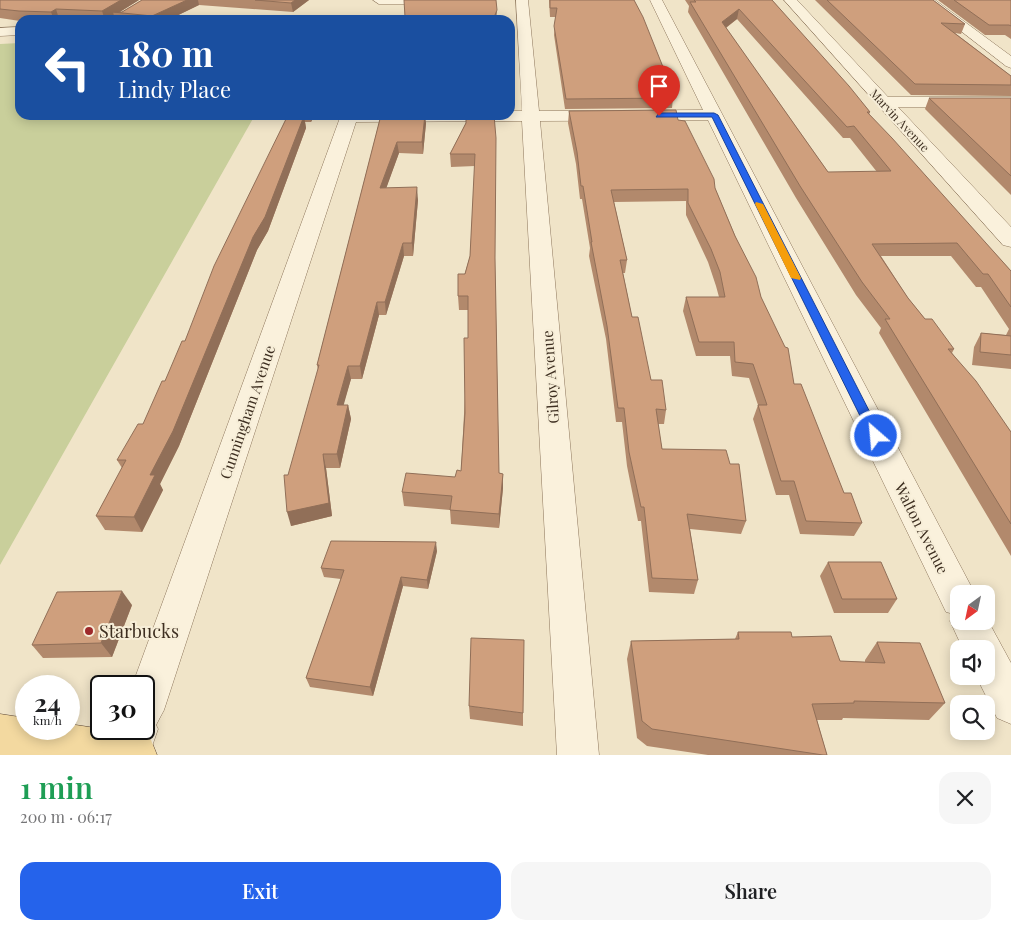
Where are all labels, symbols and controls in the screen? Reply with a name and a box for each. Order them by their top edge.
text: 180 m [118,29,213,76]
icon: left [35,35,100,100]
pin [638,65,680,116]
icon: arrive [645,72,673,100]
text: Lindy Place [118,74,231,104]
street label: Marvin Avenue [867,85,933,155]
street label: Gilroy Avenue [537,330,563,424]
street label: Cunningham Avenue [215,342,279,482]
position arrow [849,409,901,461]
street label: Walton Avenue [890,478,954,577]
north arrow [950,585,995,630]
map controls [950,585,995,740]
place label: Starbucks [99,619,179,643]
marker: Starbucks [83,625,95,637]
button: sound [950,640,995,685]
speed limit sign: 30 [90,675,155,740]
text: 24 [34,685,61,718]
button: search [950,695,995,740]
text: km/h [33,712,62,728]
text: 1 min [20,767,93,807]
button: close [939,772,991,824]
text: 200 m · 06:17 [20,806,112,827]
button: Exit [20,862,501,920]
button: Share [511,862,991,920]

